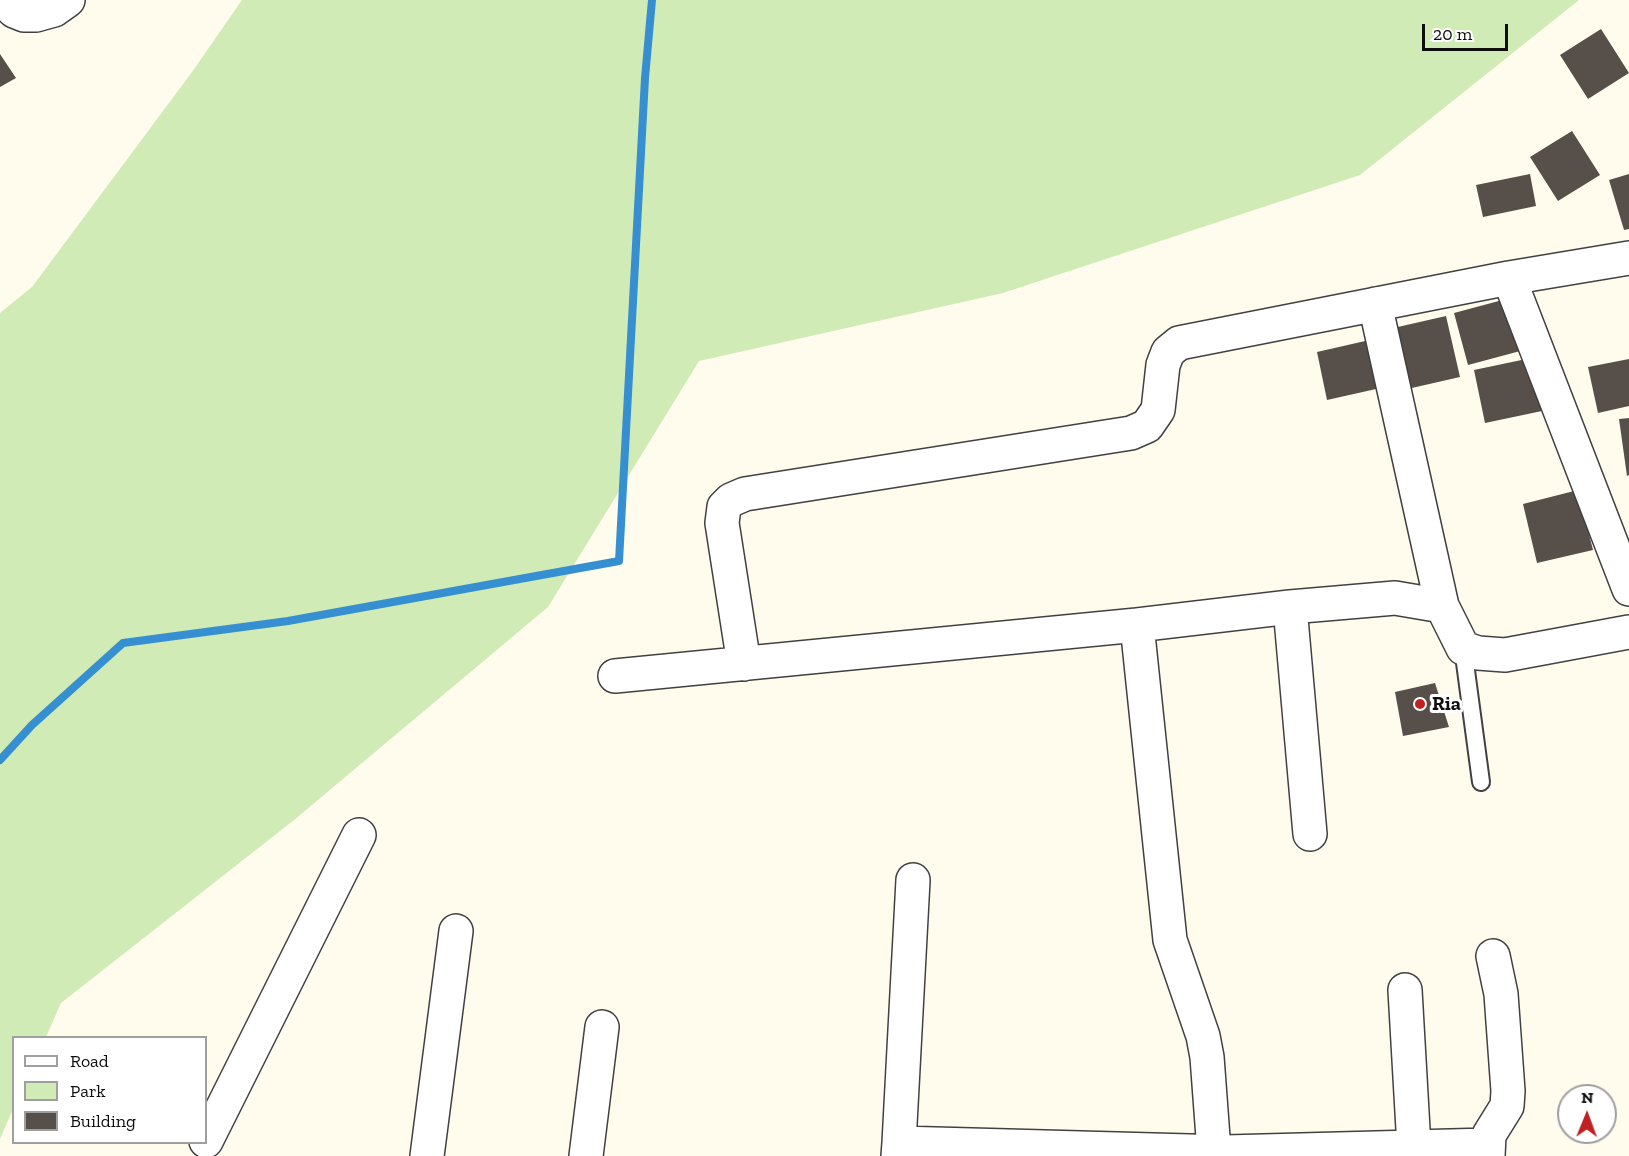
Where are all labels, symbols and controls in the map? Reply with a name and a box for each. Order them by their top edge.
scale bar [1425,12,1510,50]
text: 20 m [1433,23,1472,45]
place label: Ria [1432,692,1461,716]
marker: Ria [1413,697,1427,711]
legend [12,1036,207,1144]
text: Road [70,1050,109,1072]
text: Park [70,1080,106,1102]
north arrow [1557,1084,1617,1144]
text: N [1581,1088,1594,1107]
text: Building [70,1110,136,1132]

